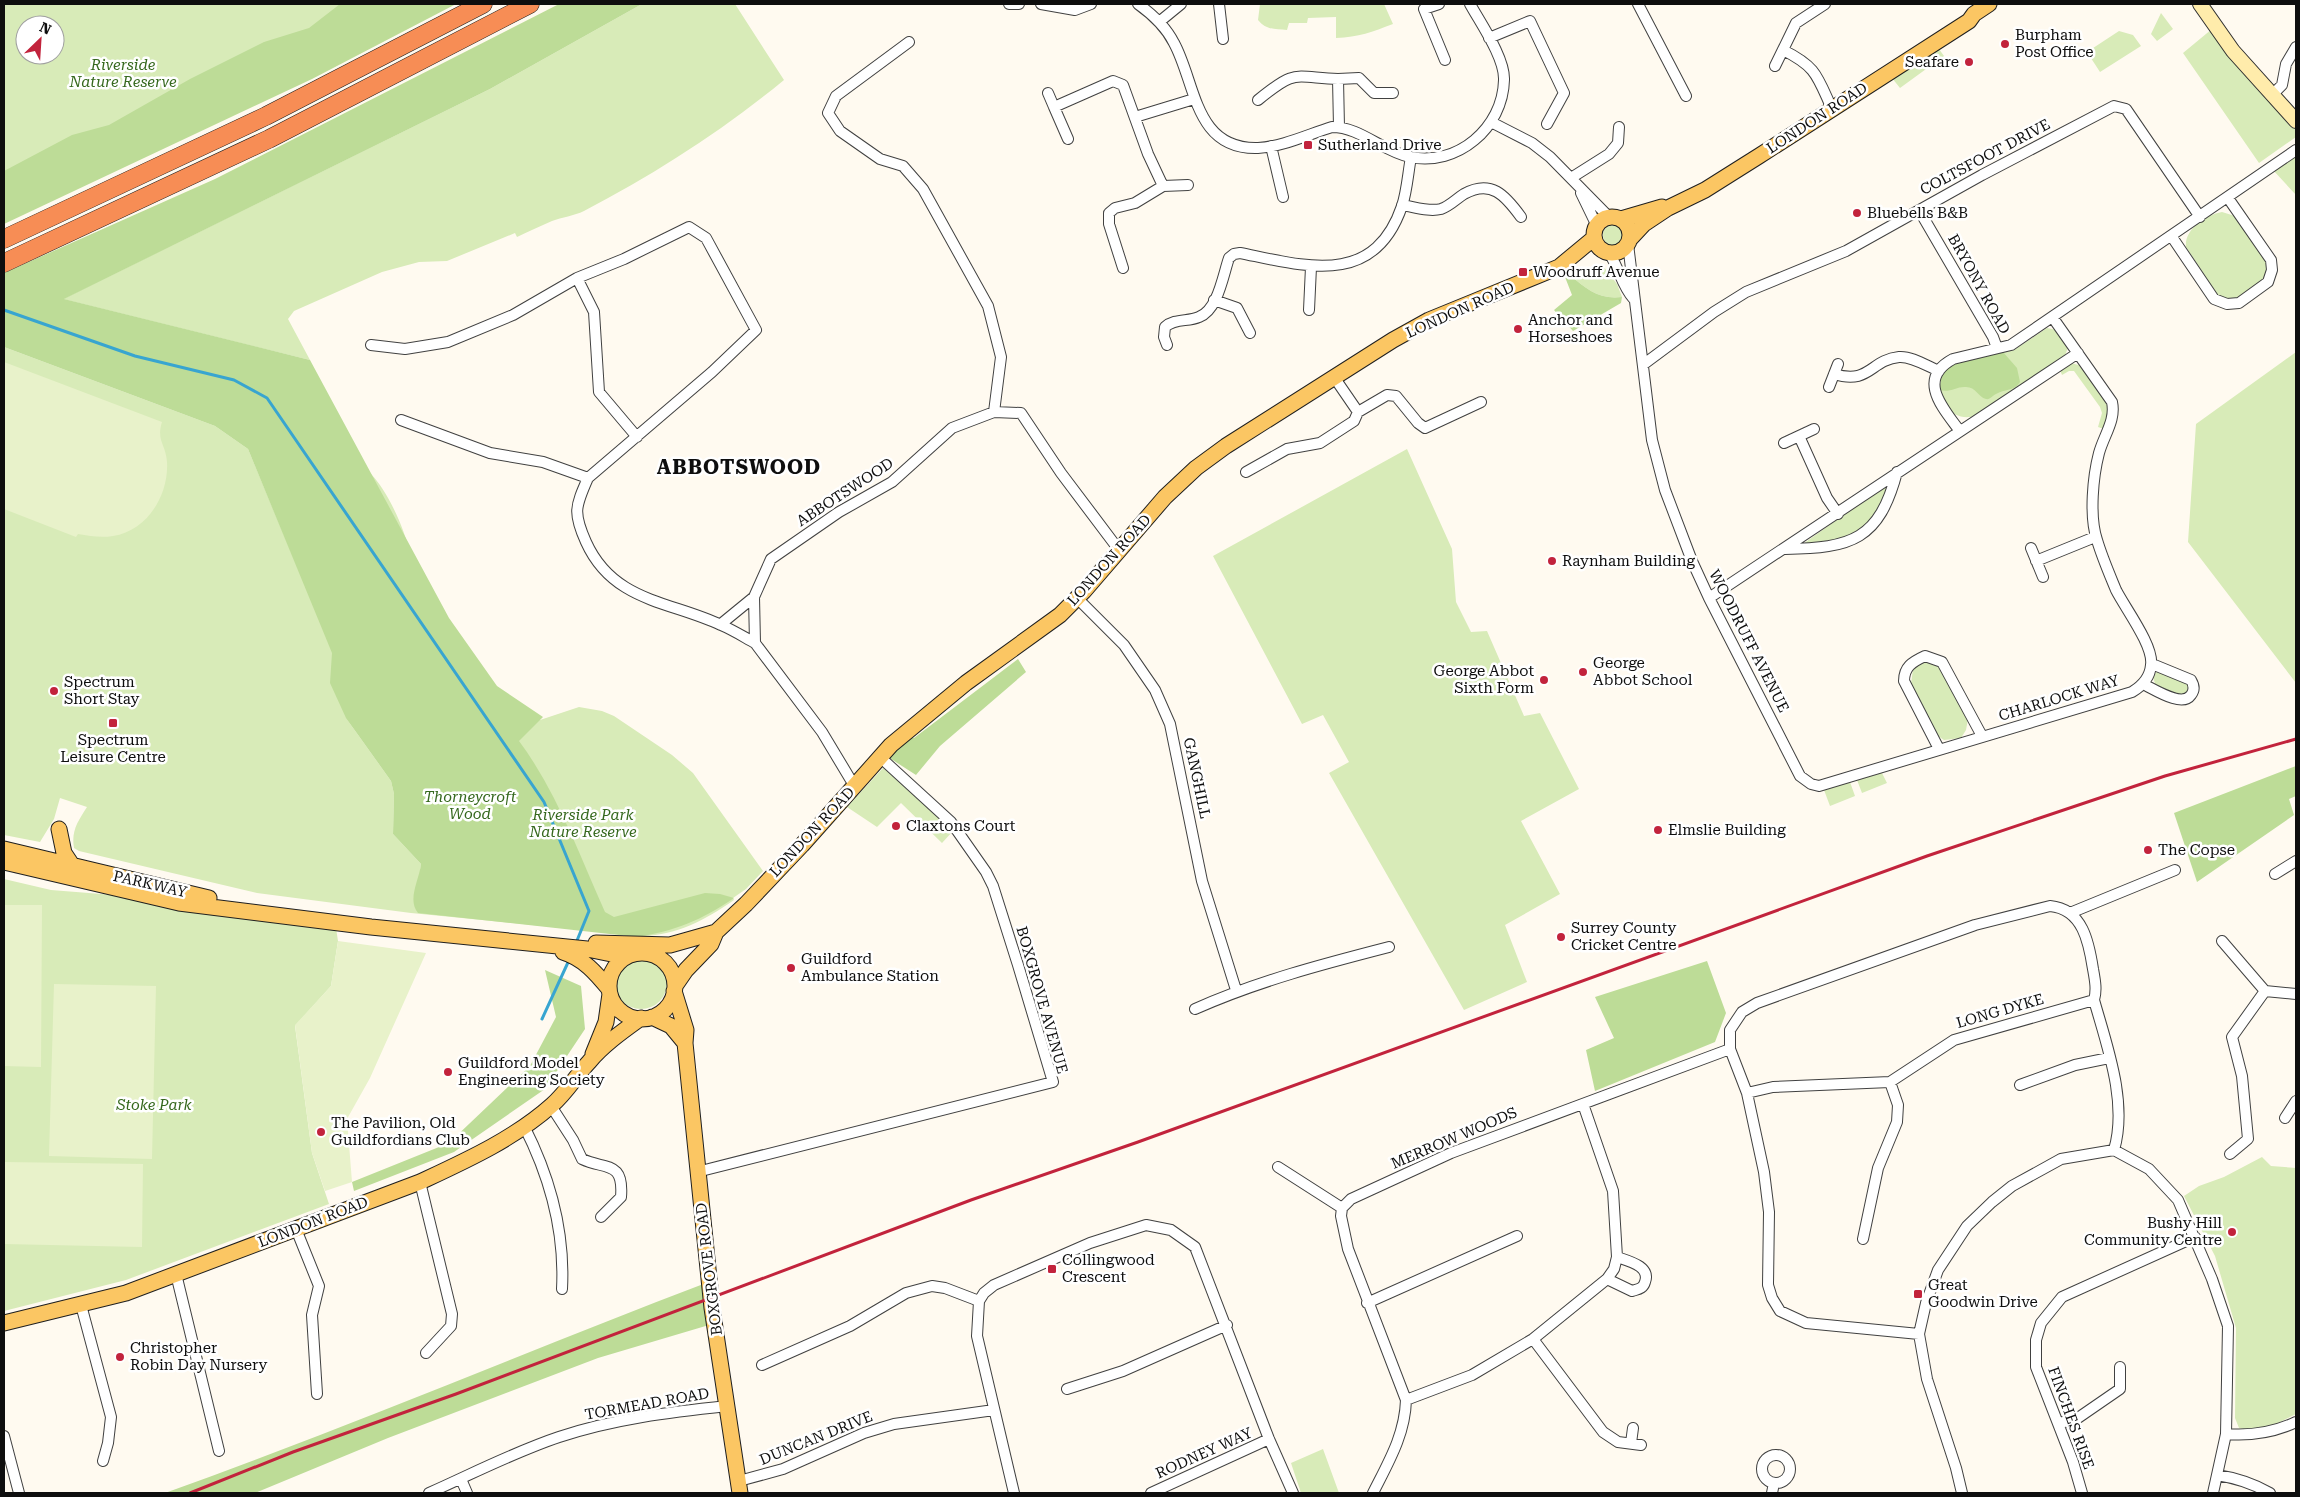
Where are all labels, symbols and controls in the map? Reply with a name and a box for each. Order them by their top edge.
north arrow [15,15,65,65]
text: N [37,19,54,38]
place label: Burpham Post Office [2015,26,2094,61]
marker: Burpham Post Office [1999,38,2011,50]
place label: Seafare [1905,53,1959,71]
park label: Riverside Nature Reserve [68,56,177,91]
marker: Seafare [1963,56,1975,68]
street label: LONDON ROAD [1763,79,1871,157]
street label: COLTSFOOT DRIVE [1917,115,2053,199]
place label: Sutherland Drive [1318,136,1441,154]
marker: Sutherland Drive [1302,139,1314,151]
place label: Bluebells B&B [1867,204,1968,222]
marker: Bluebells B&B [1851,207,1863,219]
street label: BRYONY ROAD [1944,231,2014,337]
place label: Woodruff Avenue [1533,263,1660,281]
marker: Woodruff Avenue [1517,266,1529,278]
street label: LONDON ROAD [1403,278,1517,342]
place label: Anchor and Horseshoes [1528,311,1613,346]
marker: Anchor and Horseshoes [1512,323,1524,335]
street label: ABBOTSWOOD [793,454,897,530]
district label: ABBOTSWOOD [657,455,821,479]
street label: LONDON ROAD [1063,511,1155,609]
place label: Raynham Building [1562,552,1695,570]
marker: Raynham Building [1546,555,1558,567]
street label: WOODRUFF AVENUE [1705,567,1793,715]
place label: George Abbot School [1593,654,1693,689]
place label: George Abbot Sixth Form [1434,662,1534,697]
marker: George Abbot School [1577,666,1589,678]
street label: CHARLOCK WAY [1996,671,2122,725]
place label: Spectrum Short Stay [64,673,140,708]
marker: George Abbot Sixth Form [1538,674,1550,686]
marker: Spectrum Short Stay [48,685,60,697]
marker: Spectrum Leisure Centre [107,717,119,729]
place label: Spectrum Leisure Centre [60,731,166,766]
street label: GANGHILL [1180,736,1214,820]
street label: LONDON ROAD [766,783,858,881]
park label: Thorneycroft Wood [424,788,517,823]
park label: Riverside Park Nature Reserve [528,806,637,841]
place label: Claxtons Court [906,817,1016,835]
marker: Claxtons Court [890,820,902,832]
place label: Elmslie Building [1668,821,1786,839]
marker: Elmslie Building [1652,824,1664,836]
place label: The Copse [2158,841,2235,859]
marker: The Copse [2142,844,2154,856]
street label: PARKWAY [111,867,190,901]
place label: Surrey County Cricket Centre [1571,919,1676,954]
street label: BOXGROVE AVENUE [1012,924,1072,1076]
marker: Surrey County Cricket Centre [1555,931,1567,943]
place label: Guildford Ambulance Station [801,950,939,985]
marker: Guildford Ambulance Station [785,962,797,974]
street label: LONG DYKE [1954,990,2046,1032]
place label: Guildford Model Engineering Society [458,1054,605,1089]
marker: Guildford Model Engineering Society [442,1066,454,1078]
park label: Stoke Park [115,1096,192,1114]
street label: MERROW WOODS [1388,1103,1520,1173]
place label: The Pavilion, Old Guildfordians Club [331,1114,470,1149]
marker: The Pavilion, Old Guildfordians Club [315,1126,327,1138]
street label: LONDON ROAD [255,1193,371,1251]
street label: BOXGROVE ROAD [692,1202,726,1336]
place label: Bushy Hill Community Centre [2084,1214,2222,1249]
marker: Bushy Hill Community Centre [2226,1226,2238,1238]
place label: Collingwood Crescent [1062,1251,1155,1286]
marker: Collingwood Crescent [1046,1263,1058,1275]
place label: Great Goodwin Drive [1928,1276,2038,1311]
marker: Great Goodwin Drive [1912,1288,1924,1300]
place label: Christopher Robin Day Nursery [130,1339,267,1374]
marker: Christopher Robin Day Nursery [114,1351,126,1363]
street label: FINCHES RISE [2044,1364,2098,1472]
street label: TORMEAD ROAD [583,1384,711,1424]
street label: DUNCAN DRIVE [757,1407,875,1469]
street label: RODNEY WAY [1153,1423,1256,1482]

